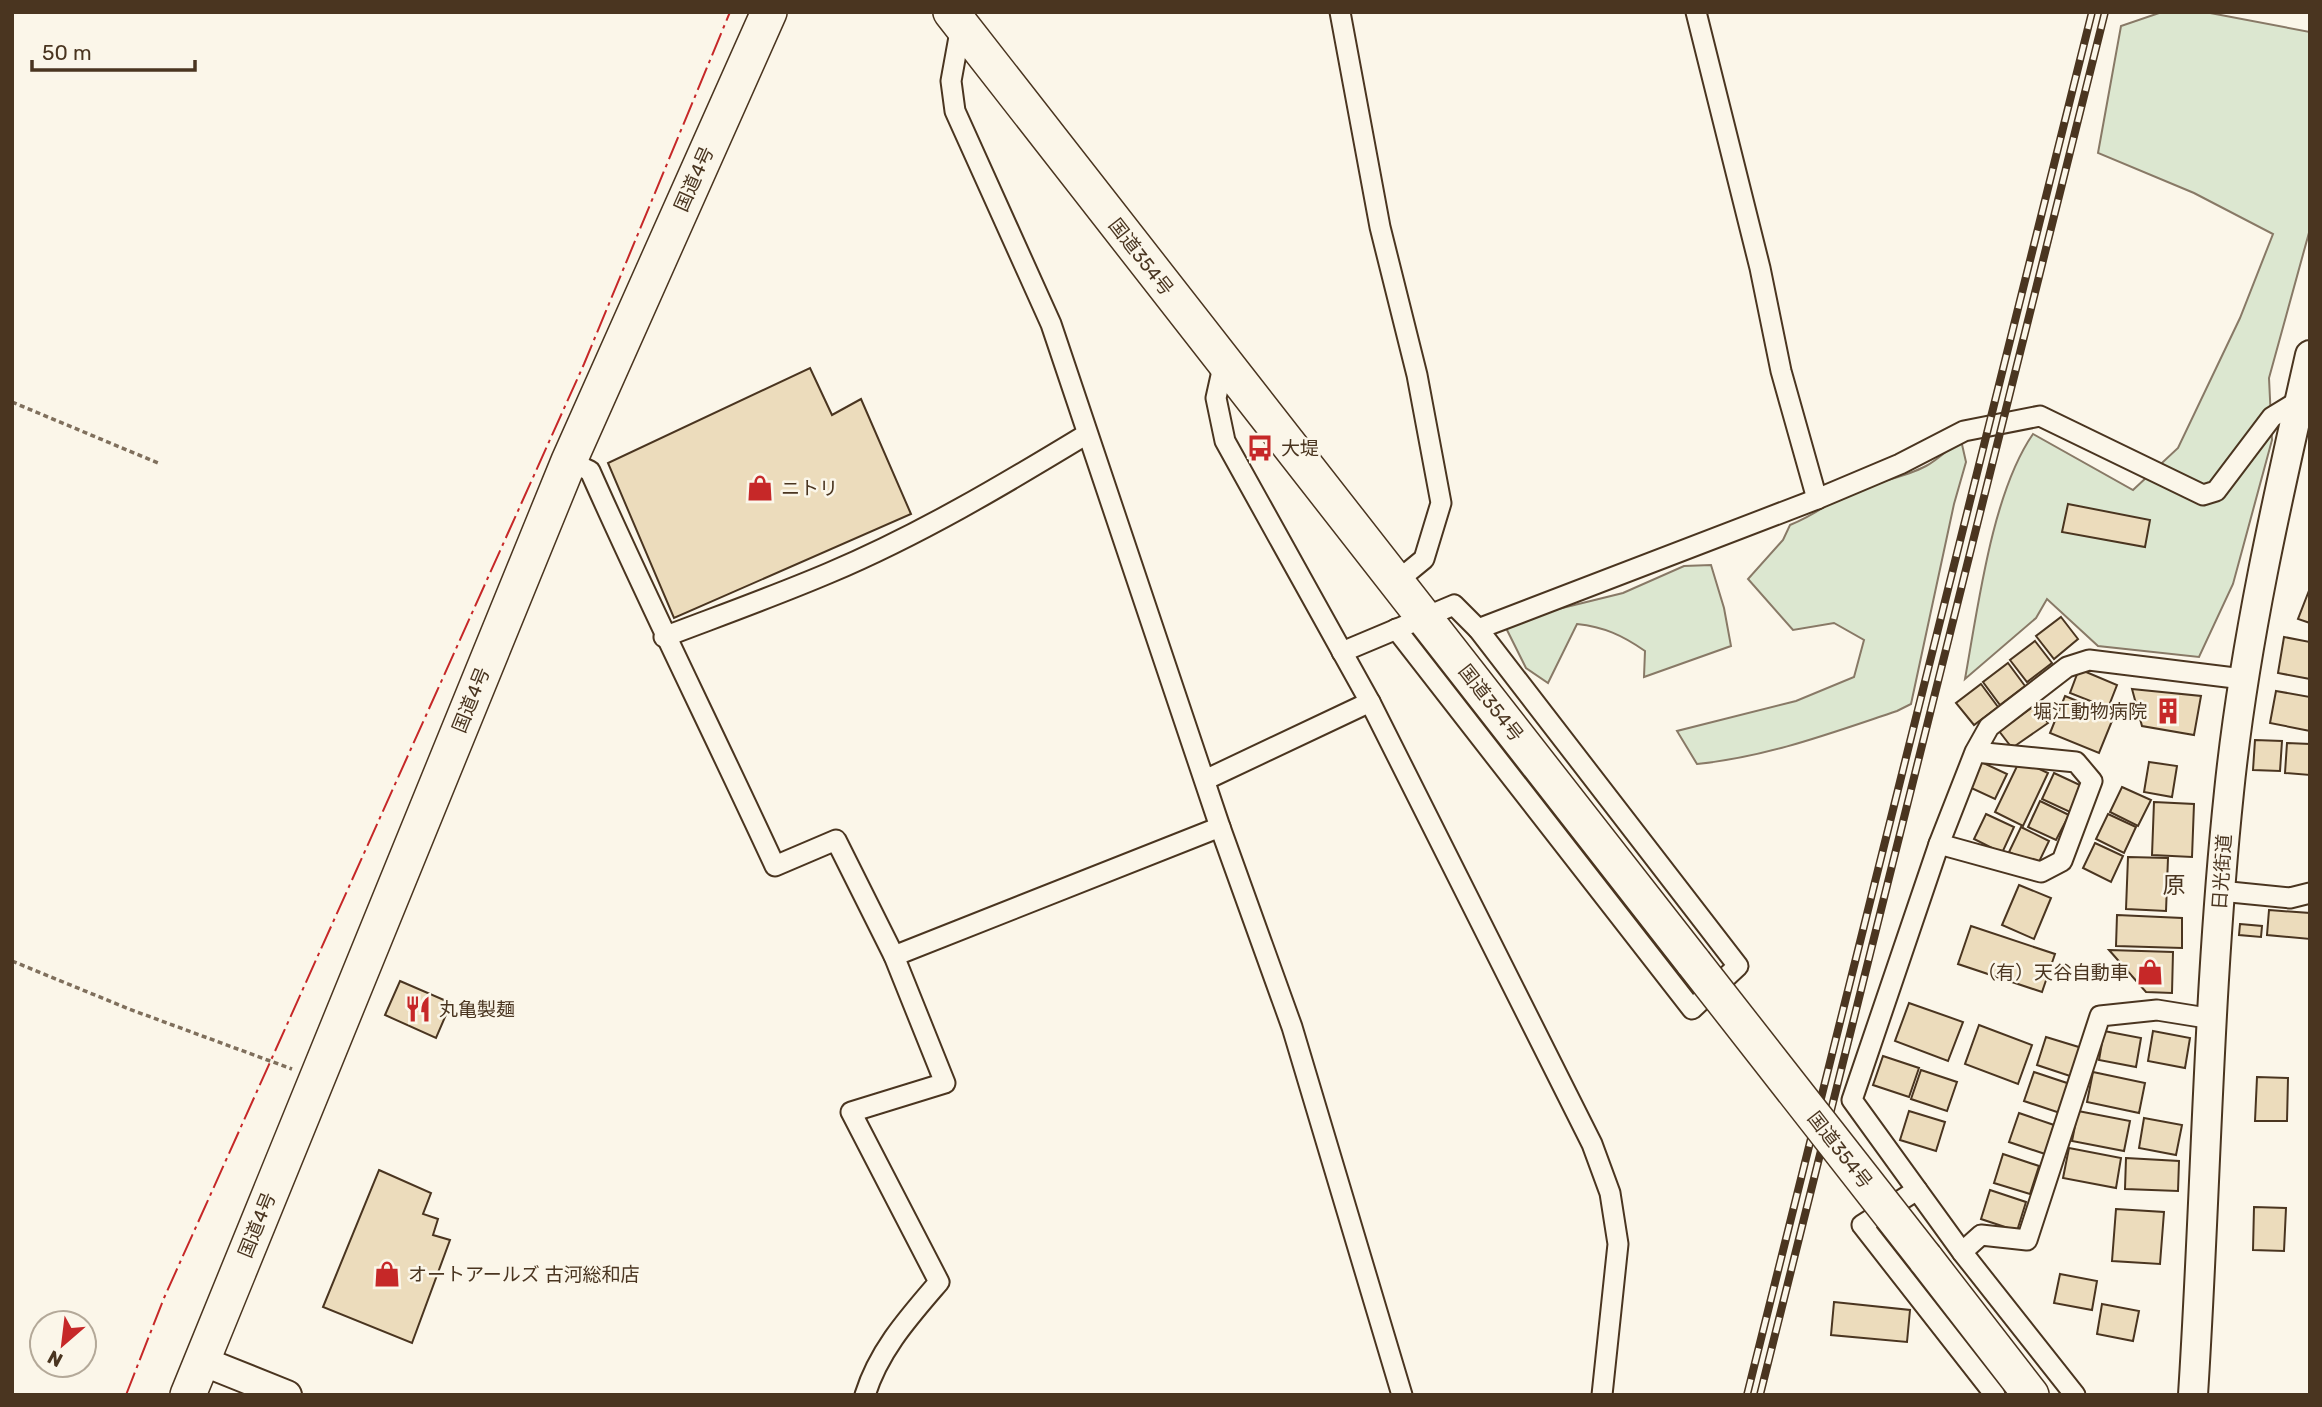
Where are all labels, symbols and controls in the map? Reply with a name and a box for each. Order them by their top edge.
scale bar [32,28,194,72]
text: 50 m [42,40,92,65]
street label: 国道4号 [669,143,719,215]
street label: 国道354号 [1104,214,1178,300]
bus stop icon: 大堤 [1245,433,1275,463]
place label: 大堤 [1281,437,1319,460]
shop icon: ニトリ [745,473,775,503]
place label: ニトリ [781,477,838,500]
street label: 国道354号 [1454,660,1528,746]
street label: 国道4号 [447,664,495,736]
building icon: 堀江動物病院 [2153,696,2183,726]
place label: 堀江動物病院 [2033,700,2147,723]
street label: 日光街道 [2208,833,2236,911]
district label: 原 [2163,871,2186,899]
shop icon: （有）天谷自動車 [2135,957,2165,987]
place label: （有）天谷自動車 [1977,961,2129,984]
restaurant icon: 丸亀製麺 [403,994,433,1024]
place label: 丸亀製麺 [439,998,515,1021]
street label: 国道354号 [1803,1107,1877,1193]
street label: 国道4号 [233,1189,281,1261]
shop icon: オートアールズ 古河総和店 [372,1259,402,1289]
place label: オートアールズ 古河総和店 [408,1263,640,1286]
north arrow [28,1309,98,1379]
text: N [44,1345,67,1372]

